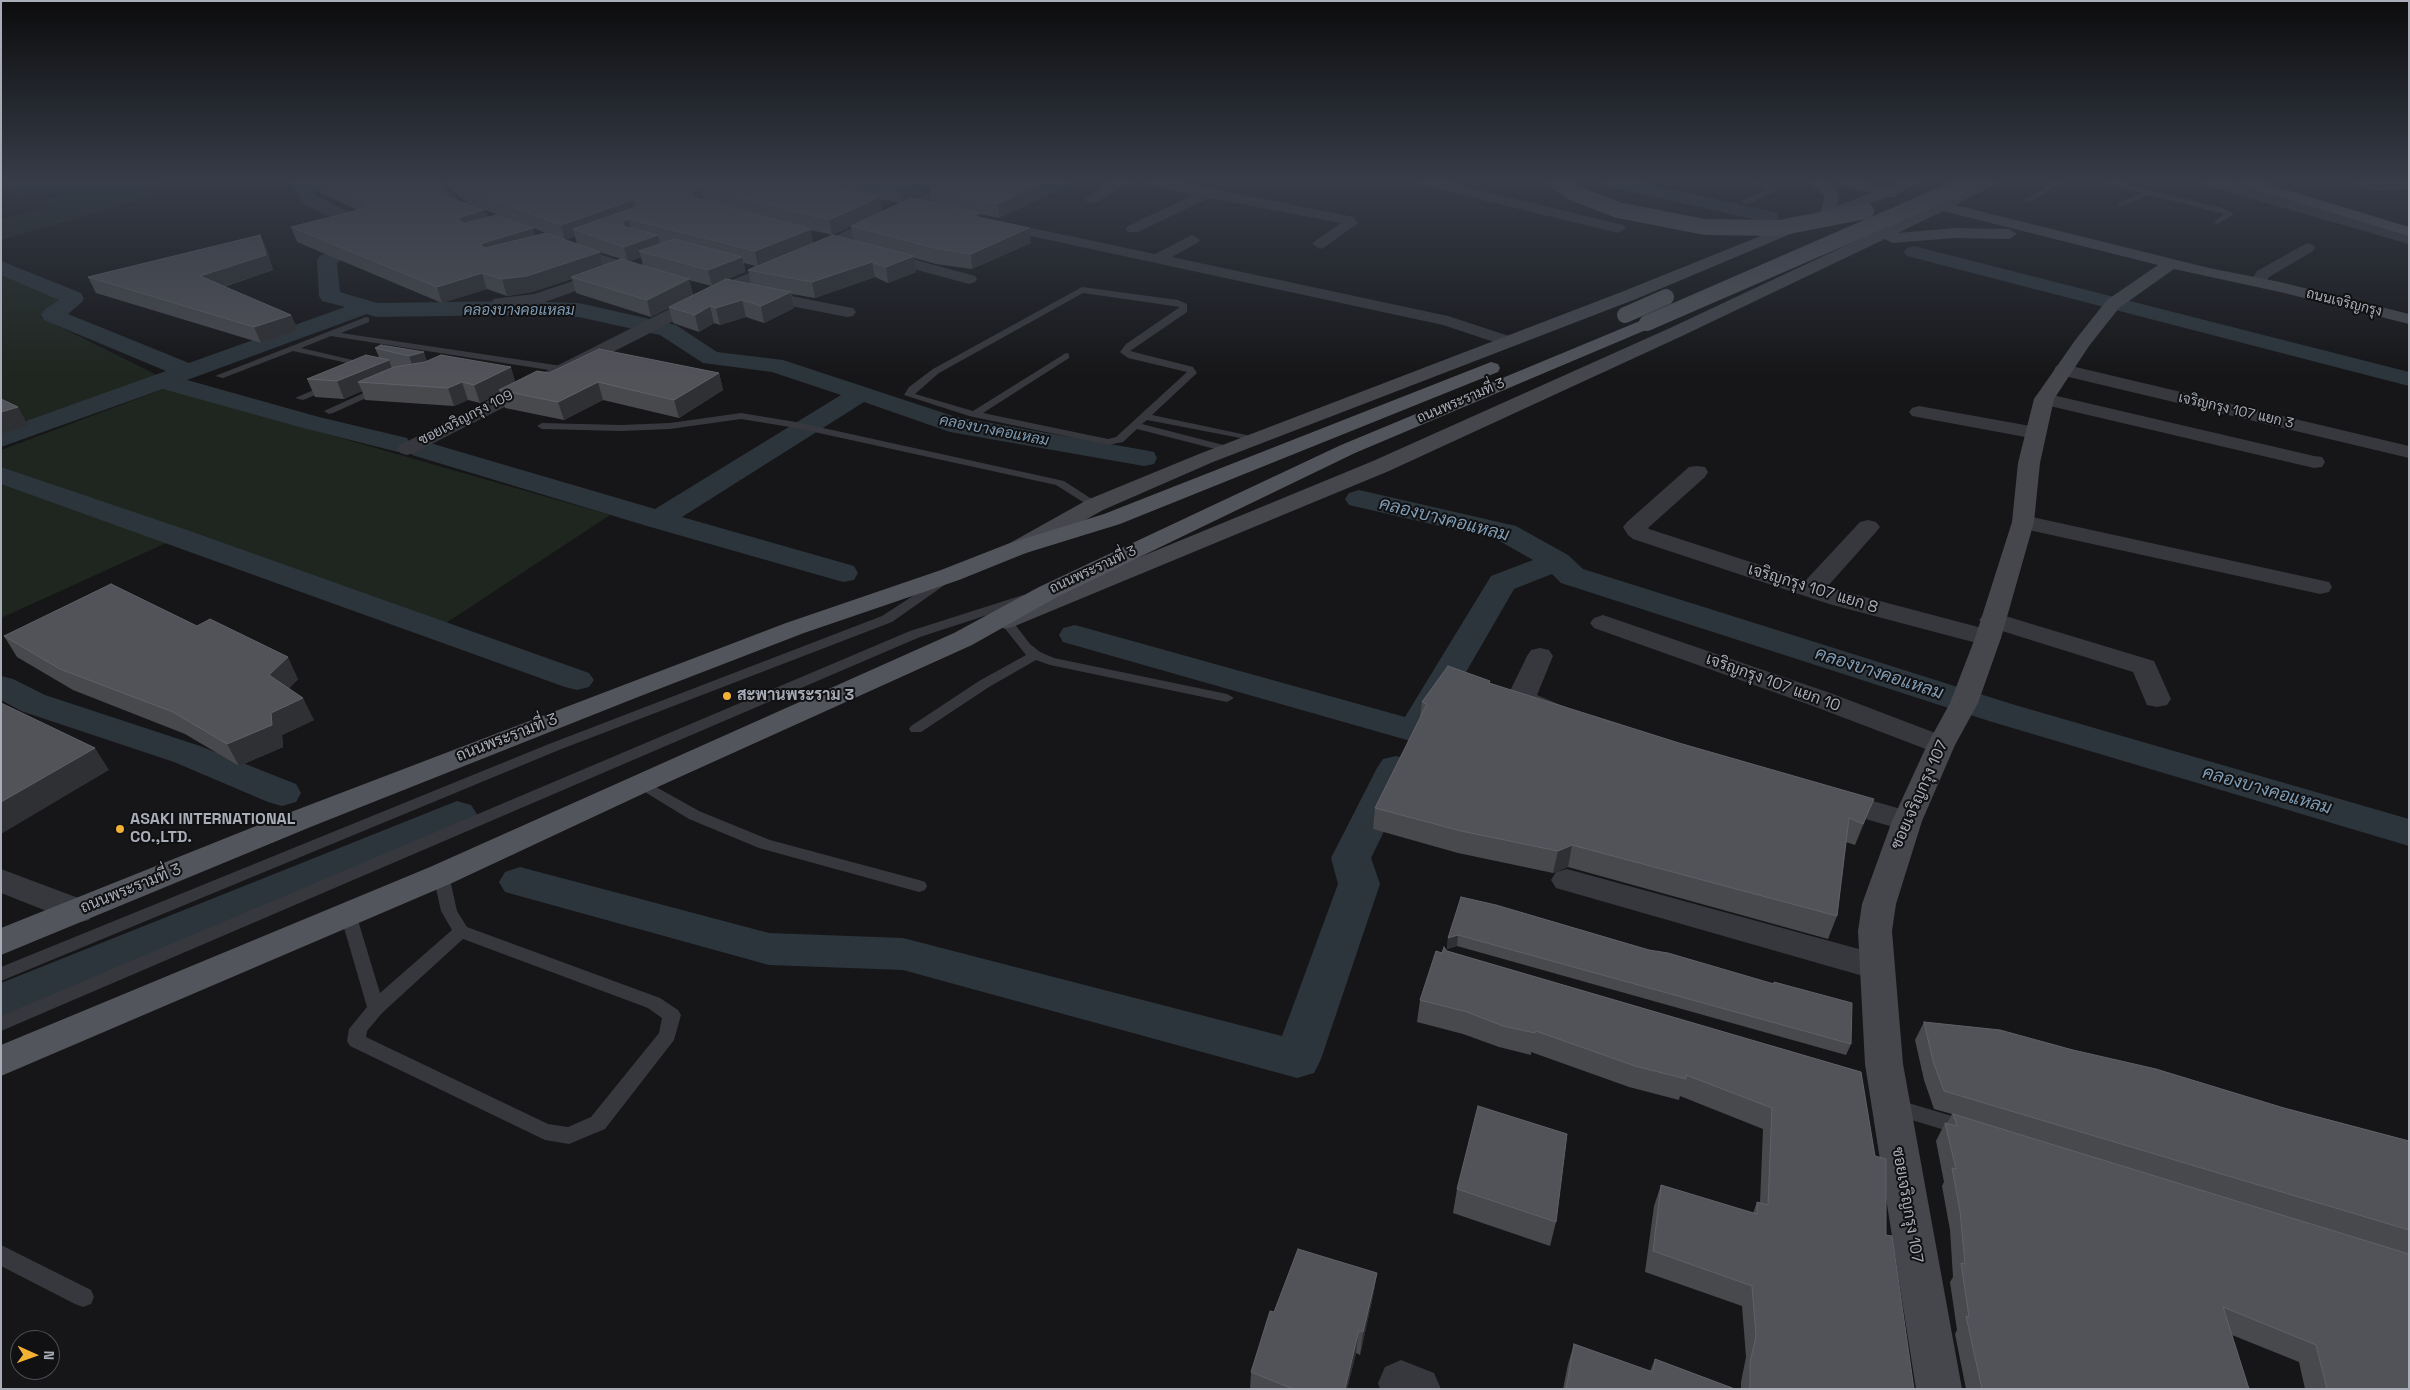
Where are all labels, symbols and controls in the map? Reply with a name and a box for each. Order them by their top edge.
street label: ถนนเจริญกรุง [2304,285,2384,321]
water label: คลองบางคอแหลม [463,302,575,320]
street label: ถนนพระรามที่ 3 [1415,375,1507,427]
street label: ซอยเจริญกรุง 109 [416,387,516,449]
street label: เจริญกรุง 107 แยก 3 [2177,390,2295,432]
water label: คลองบางคอแหลม [938,412,1050,450]
water label: คลองบางคอแหลม [1377,493,1511,547]
street label: ถนนพระรามที่ 3 [1047,543,1139,597]
street label: เจริญกรุง 107 แยก 8 [1746,560,1880,618]
water label: คลองบางคอแหลม [1812,643,1946,705]
street label: เจริญกรุง 107 แยก 10 [1703,650,1843,716]
place label: สะพานพระราม 3 [737,686,854,706]
marker: สะพานพระราม 3 [721,690,733,702]
street label: ถนนพระรามที่ 3 [454,710,560,766]
street label: ซอยเจริญกรุง 107 [1887,738,1953,852]
water label: คลองบางคอแหลม [2200,762,2334,820]
place label: ASAKI INTERNATIONAL CO.,LTD. [130,810,295,848]
marker: ASAKI INTERNATIONAL CO.,LTD. [114,823,126,835]
street label: ถนนพระรามที่ 3 [78,860,184,918]
street label: ซอยเจริญกรุง 107 [1887,1146,1927,1264]
north arrow [10,1330,60,1380]
text: N [40,1350,58,1360]

